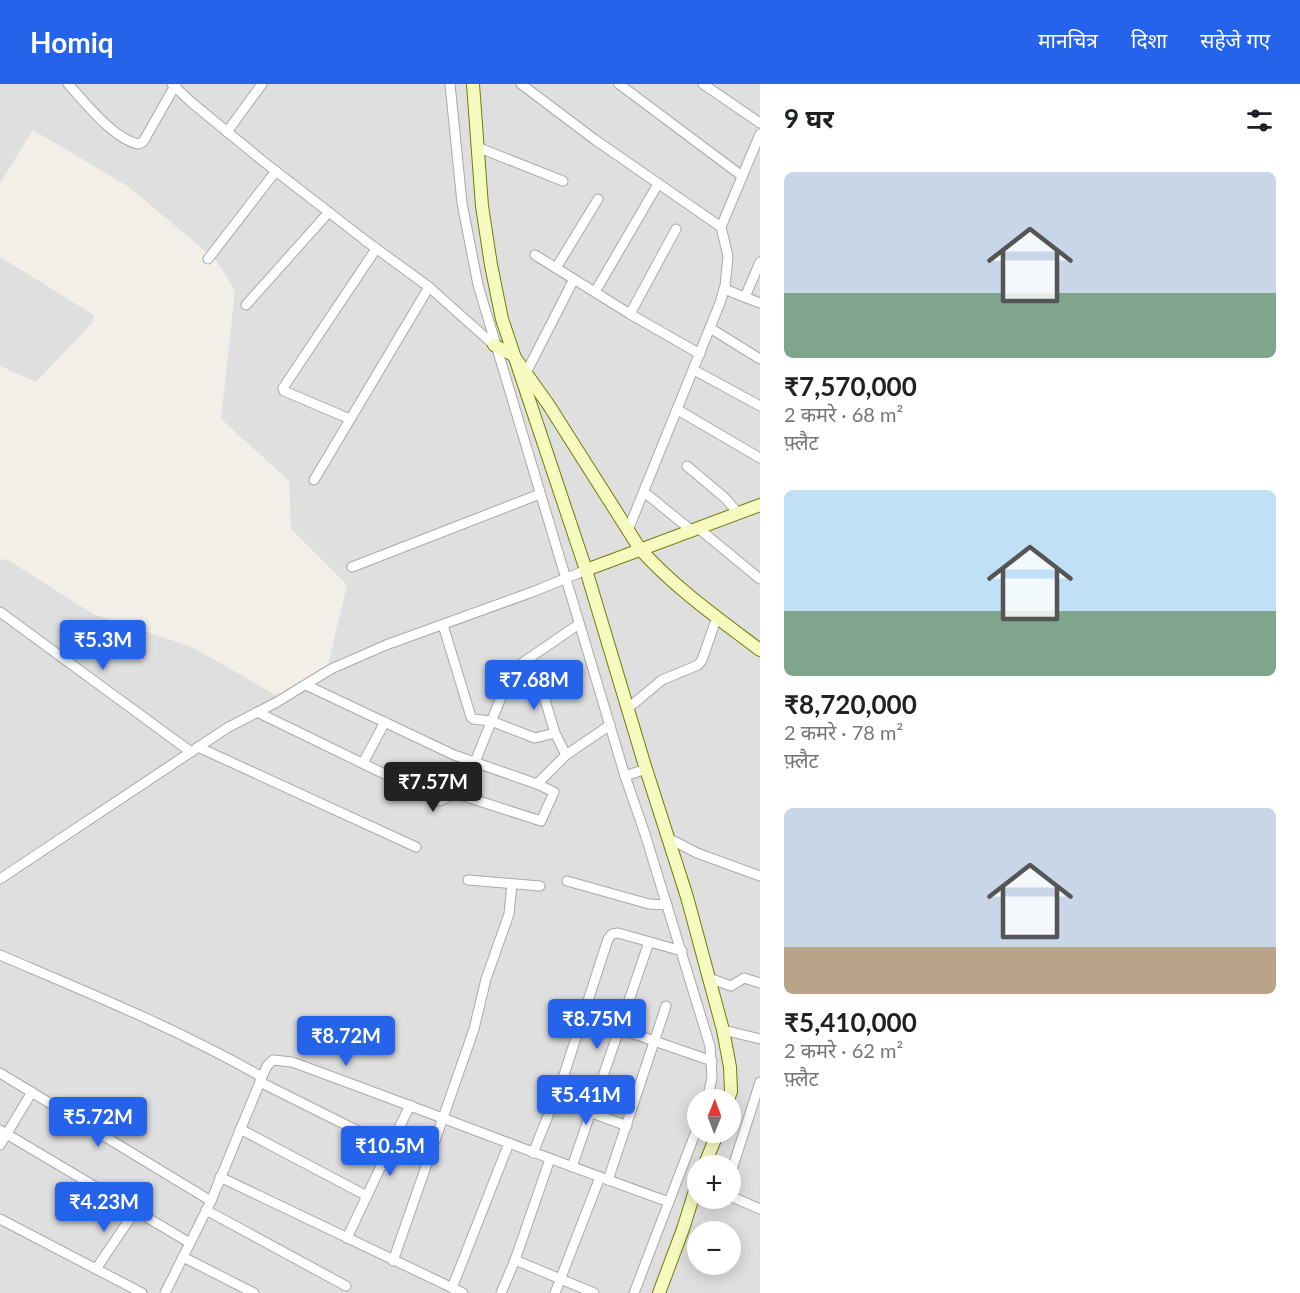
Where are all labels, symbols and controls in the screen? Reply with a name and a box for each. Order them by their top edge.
text: Homiq [30,25,114,59]
text: मानचित्र [1038,27,1098,52]
text: दिशा [1131,27,1167,52]
text: सहेजे गए [1200,27,1270,52]
text: 9 घर [784,102,834,134]
icon: filters [1243,104,1276,137]
icon: home [976,211,1084,319]
text: ₹7,570,000 [784,370,917,402]
text: 2 कमरे · 68 m² [784,402,903,426]
text: फ़्लैट [784,430,819,454]
icon: home [976,529,1084,637]
pin: ₹5.3M [61,620,145,671]
text: ₹5.3M [74,627,132,651]
pin: ₹7.68M [485,660,583,711]
text: ₹7.68M [499,667,569,691]
text: ₹8,720,000 [784,688,917,720]
text: 2 कमरे · 78 m² [784,720,903,744]
text: फ़्लैट [784,748,819,772]
pin: ₹7.57M [384,762,482,813]
text: ₹7.57M [398,769,468,793]
icon: home [976,847,1084,955]
pin: ₹8.75M [548,999,646,1050]
text: ₹8.75M [562,1006,632,1030]
text: ₹5,410,000 [784,1006,917,1038]
pin: ₹8.72M [297,1016,395,1067]
text: ₹8.72M [311,1023,381,1047]
text: 2 कमरे · 62 m² [784,1038,903,1062]
text: फ़्लैट [784,1066,819,1090]
pin: ₹5.41M [537,1075,635,1126]
text: ₹5.41M [551,1082,621,1106]
north arrow [687,1089,741,1143]
map controls [687,1089,741,1275]
pin: ₹5.72M [49,1097,147,1148]
text: ₹5.72M [63,1104,133,1128]
pin: ₹10.5M [341,1126,439,1177]
text: ₹10.5M [355,1133,425,1157]
button: + [687,1155,741,1209]
pin: ₹4.23M [55,1182,153,1233]
text: ₹4.23M [69,1189,139,1213]
button: − [687,1221,741,1275]

